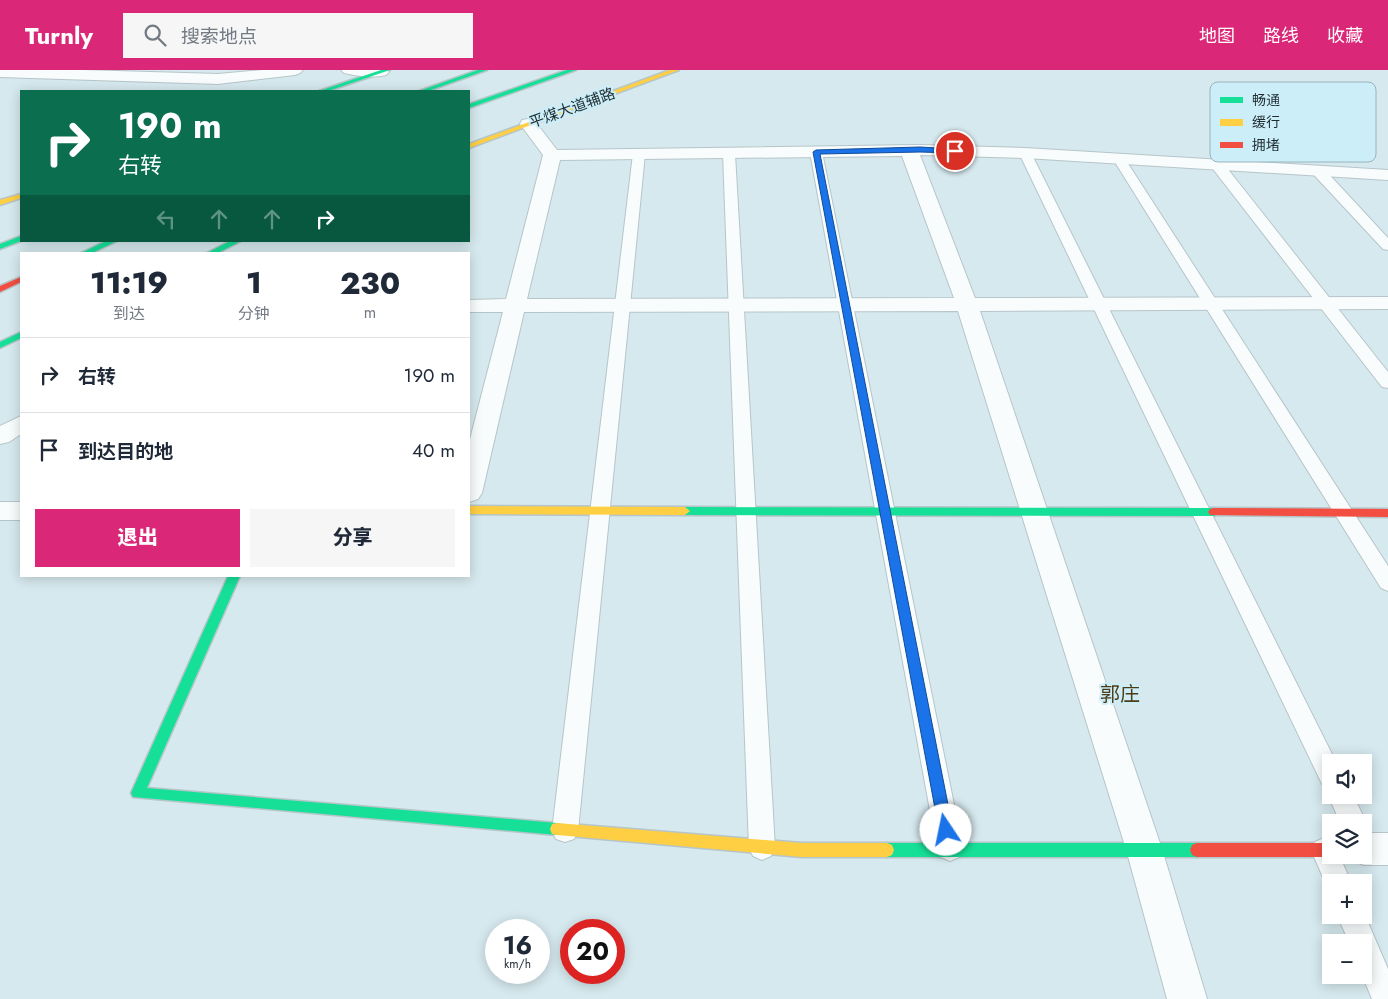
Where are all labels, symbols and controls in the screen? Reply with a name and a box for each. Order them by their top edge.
search box [123,13,473,58]
text: Turnly [25,18,93,53]
icon: search [141,21,169,49]
text: 搜索地点 [181,23,257,50]
text: 地图 [1199,23,1235,49]
text: 路线 [1263,23,1299,49]
text: 收藏 [1327,23,1363,49]
street label: 平煤大道辅路 [526,82,618,134]
legend [1210,82,1376,162]
text: 畅通 [1252,90,1280,110]
text: 190 m [118,101,222,151]
icon: right [35,110,100,175]
text: 缓行 [1252,112,1280,132]
pin [934,130,976,172]
text: 拥堵 [1252,135,1280,155]
icon: arrive [941,137,969,165]
text: 右转 [118,149,162,181]
icon: left [152,205,180,233]
icon: ahead [205,205,233,233]
icon: ahead [258,205,286,233]
icon: right [311,205,339,233]
text: 11:19 [90,261,168,304]
text: 1 [246,261,262,304]
text: 230 [340,262,400,305]
text: m [364,301,376,324]
text: 到达 [113,302,145,325]
text: 分钟 [238,302,270,325]
icon: right [35,361,63,389]
text: 190 m [404,362,455,389]
text: 右转 [78,363,116,390]
icon: arrive [35,436,63,464]
text: 40 m [412,437,455,464]
text: 到达目的地 [78,438,173,465]
button: 退出 [35,509,240,567]
button: 分享 [250,509,455,567]
district label: 郭庄 [1100,680,1140,709]
map controls [1322,754,1372,984]
button: sound [1322,754,1372,804]
position arrow [919,803,971,855]
button: layers [1322,814,1372,864]
button: + [1322,874,1372,924]
speed limit sign: 20 [560,919,625,984]
text: 16 [503,927,532,963]
button: − [1322,934,1372,984]
text: km/h [504,955,531,973]

